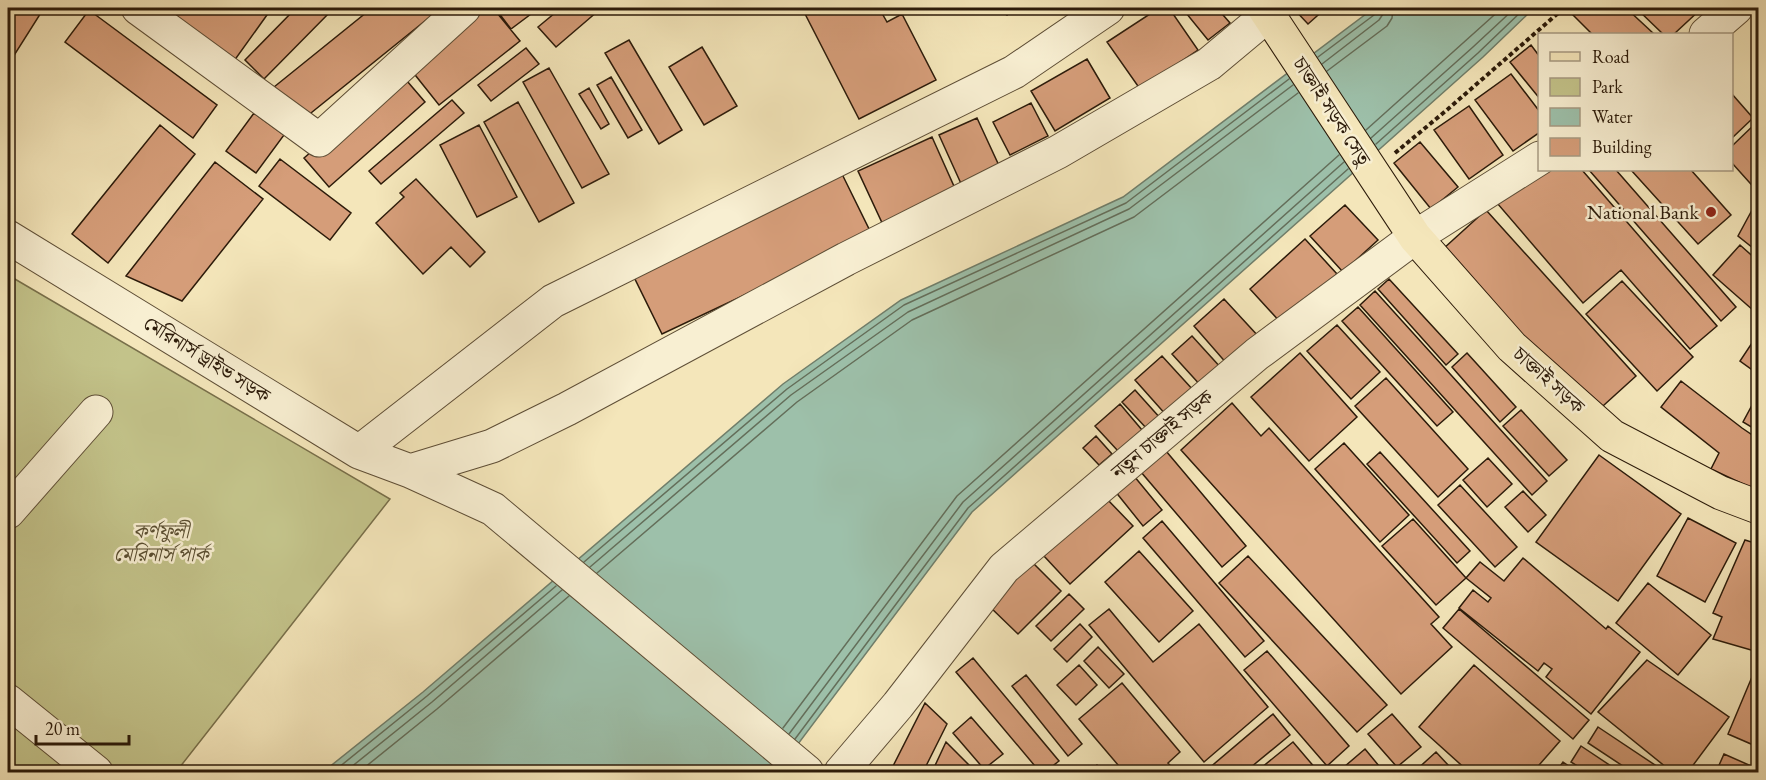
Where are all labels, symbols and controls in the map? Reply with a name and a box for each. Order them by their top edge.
legend [1538,33,1733,171]
text: Road [1592,45,1631,68]
street label: চাক্তাই সড়ক সেতু [1287,51,1378,172]
text: Park [1592,75,1623,98]
text: Water [1592,105,1633,128]
text: Building [1592,135,1652,158]
place label: National Bank [1587,199,1700,225]
marker: National Bank [1704,205,1718,219]
street label: মেরিনার্স ড্রাইভ সড়ক [139,310,276,409]
street label: চাক্তাই সড়ক [1507,340,1591,420]
street label: নতুন চাক্তাই সড়ক [1105,383,1219,485]
park label: কর্ণফুলী মেরিনার্স পার্ক [113,518,212,567]
scale bar [36,708,129,746]
text: 20 m [45,717,80,740]

